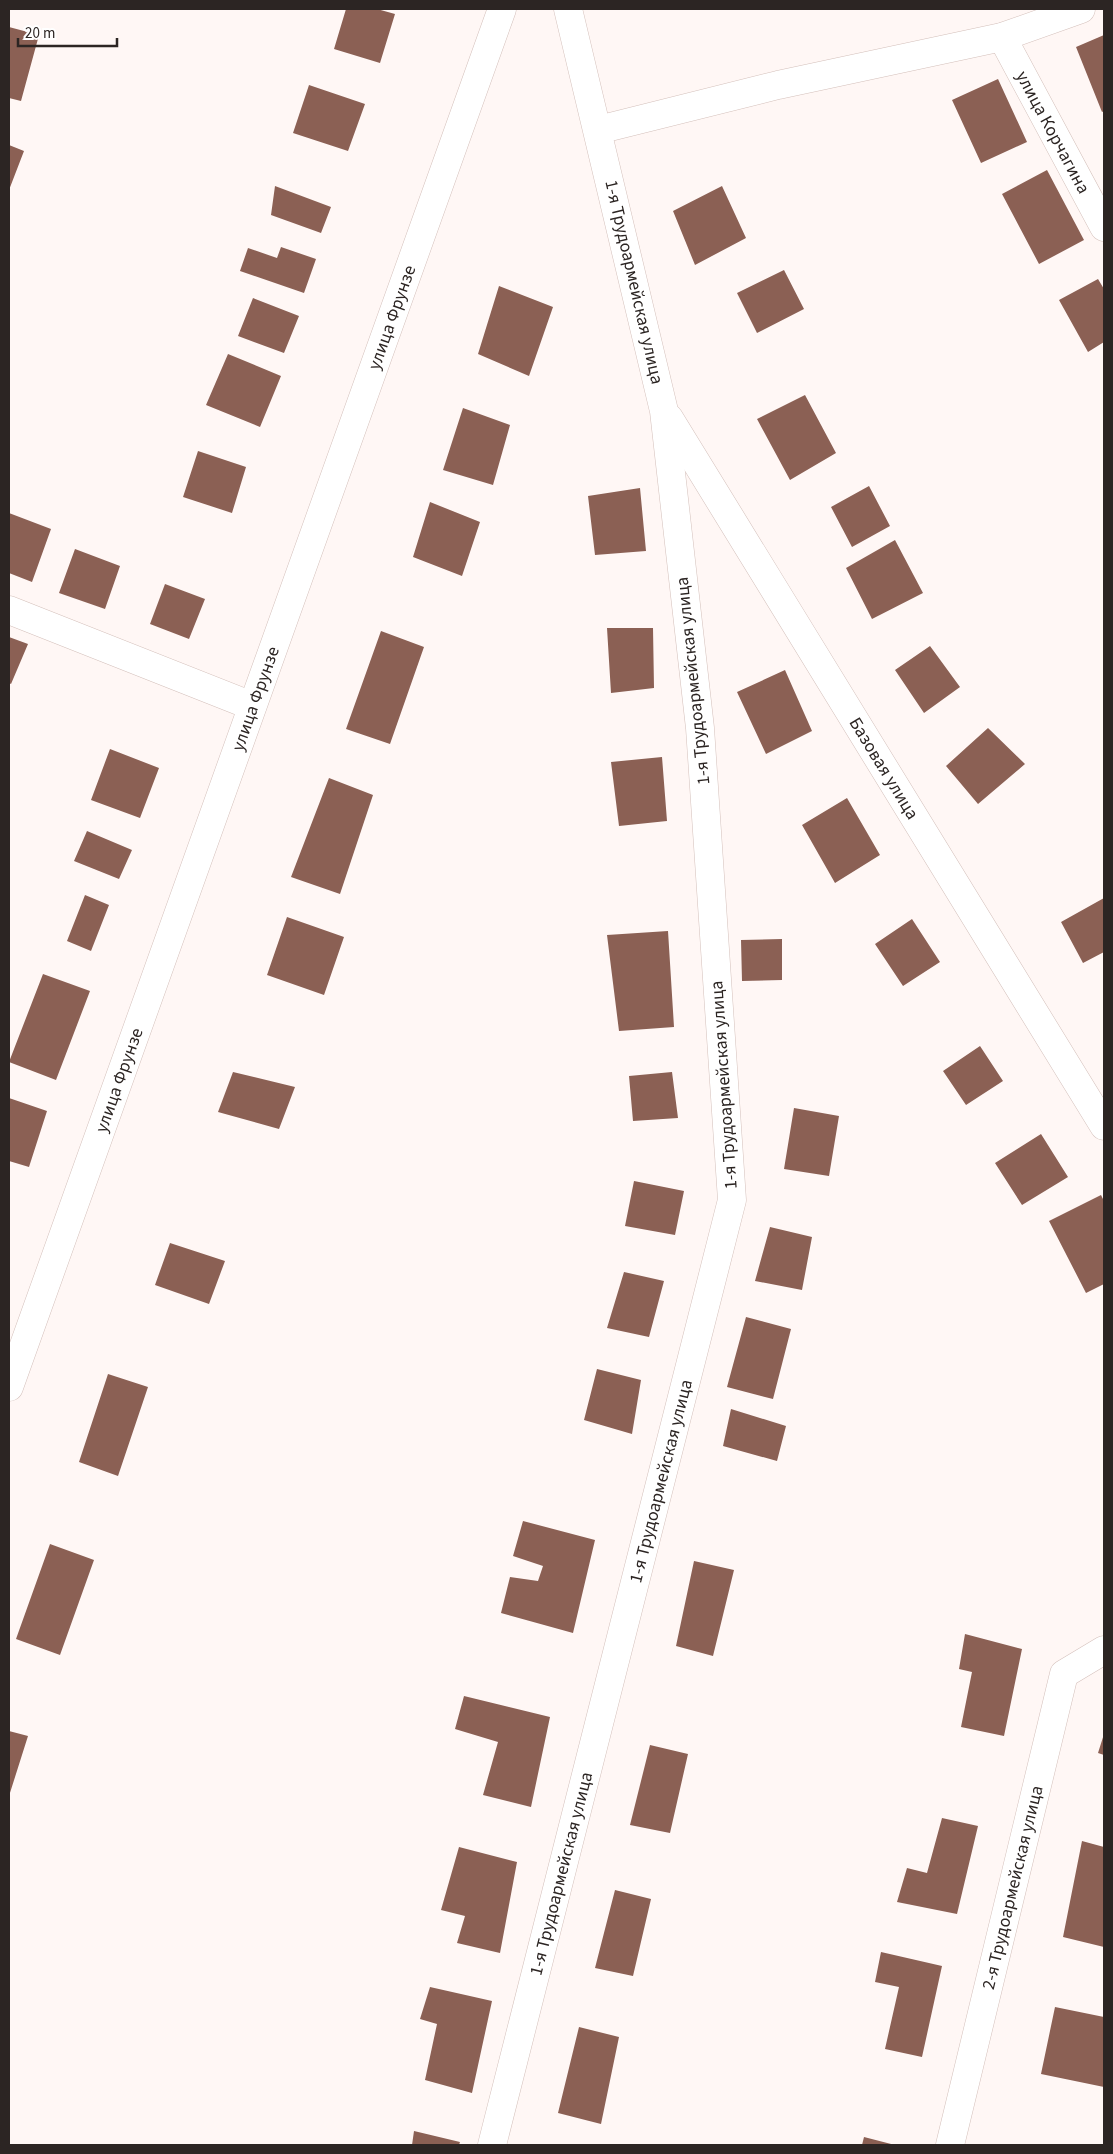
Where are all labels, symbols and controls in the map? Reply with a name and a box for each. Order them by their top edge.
scale bar [18,15,116,47]
text: 20 m [25,23,55,44]
street label: улица Корчагина [1010,66,1096,198]
street label: 1-я Трудоармейская улица [598,177,670,387]
street label: улица Фрунзе [361,262,422,373]
street label: 1-я Трудоармейская улица [670,576,716,786]
street label: улица Фрунзе [225,643,285,755]
street label: Базовая улица [843,712,925,824]
street label: 1-я Трудоармейская улица [704,980,744,1190]
street label: улица Фрунзе [89,1024,149,1136]
street label: 1-я Трудоармейская улица [623,1377,698,1586]
street label: 1-я Трудоармейская улица [523,1769,599,1978]
street label: 2-я Трудоармейская улица [976,1783,1049,1992]

